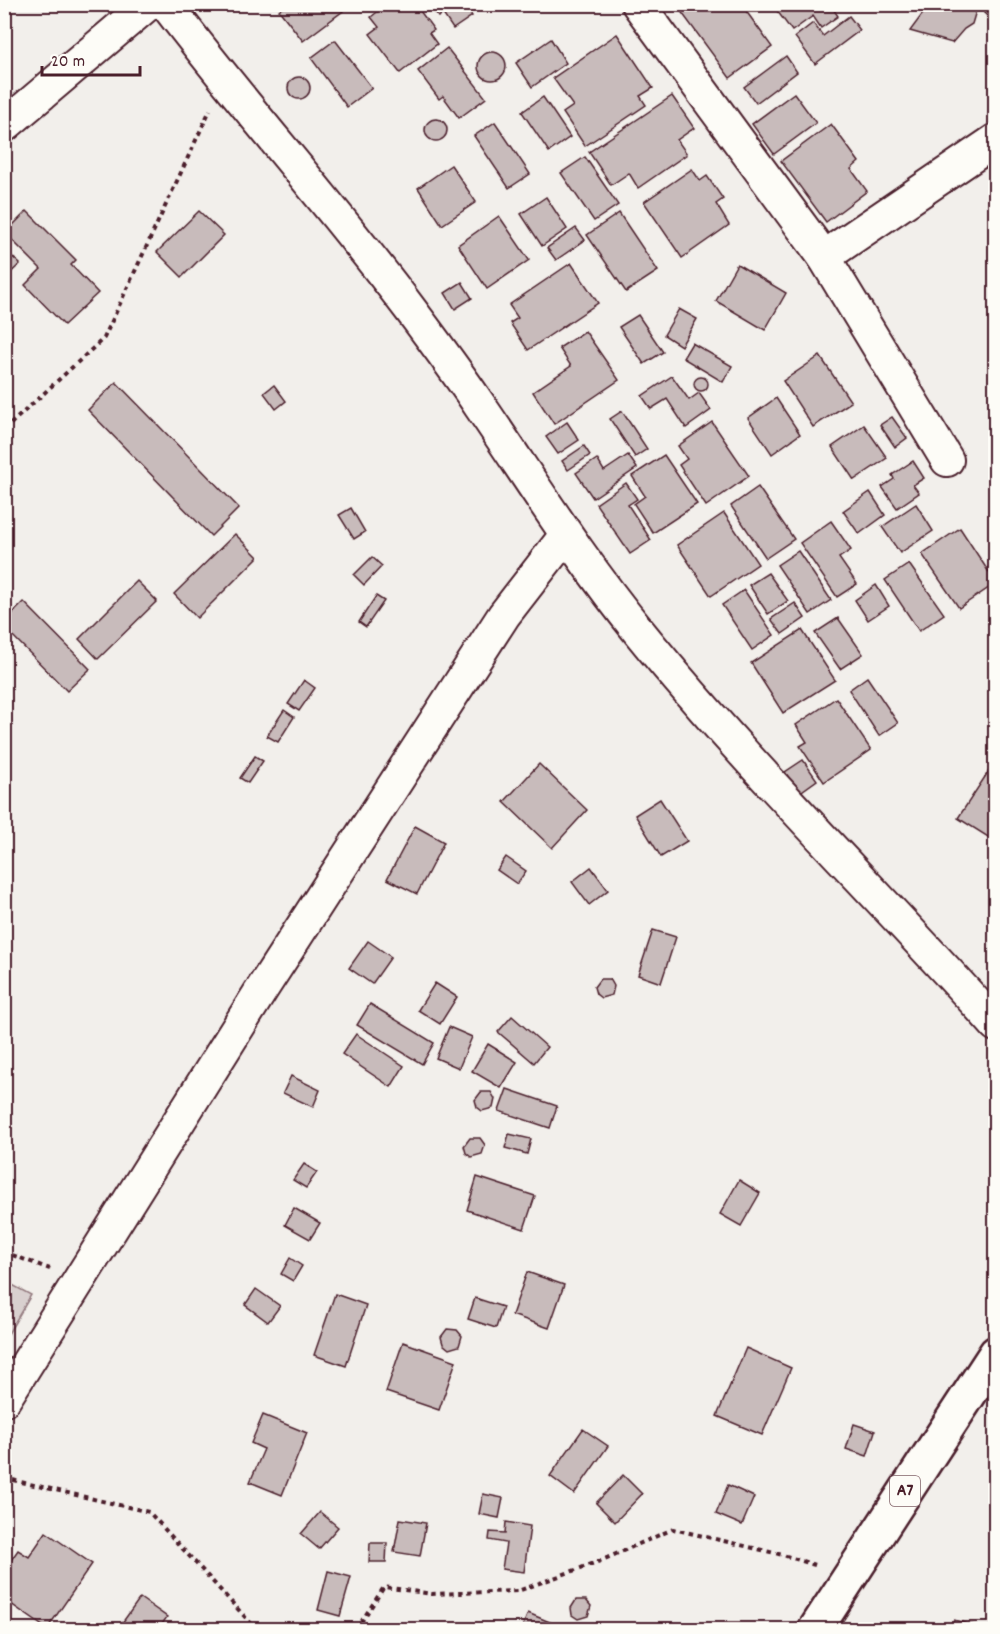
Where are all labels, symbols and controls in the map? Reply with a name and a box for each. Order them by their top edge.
scale bar [42,39,140,77]
text: 20 m [51,50,85,75]
road number: A7 [890,1476,920,1506]

